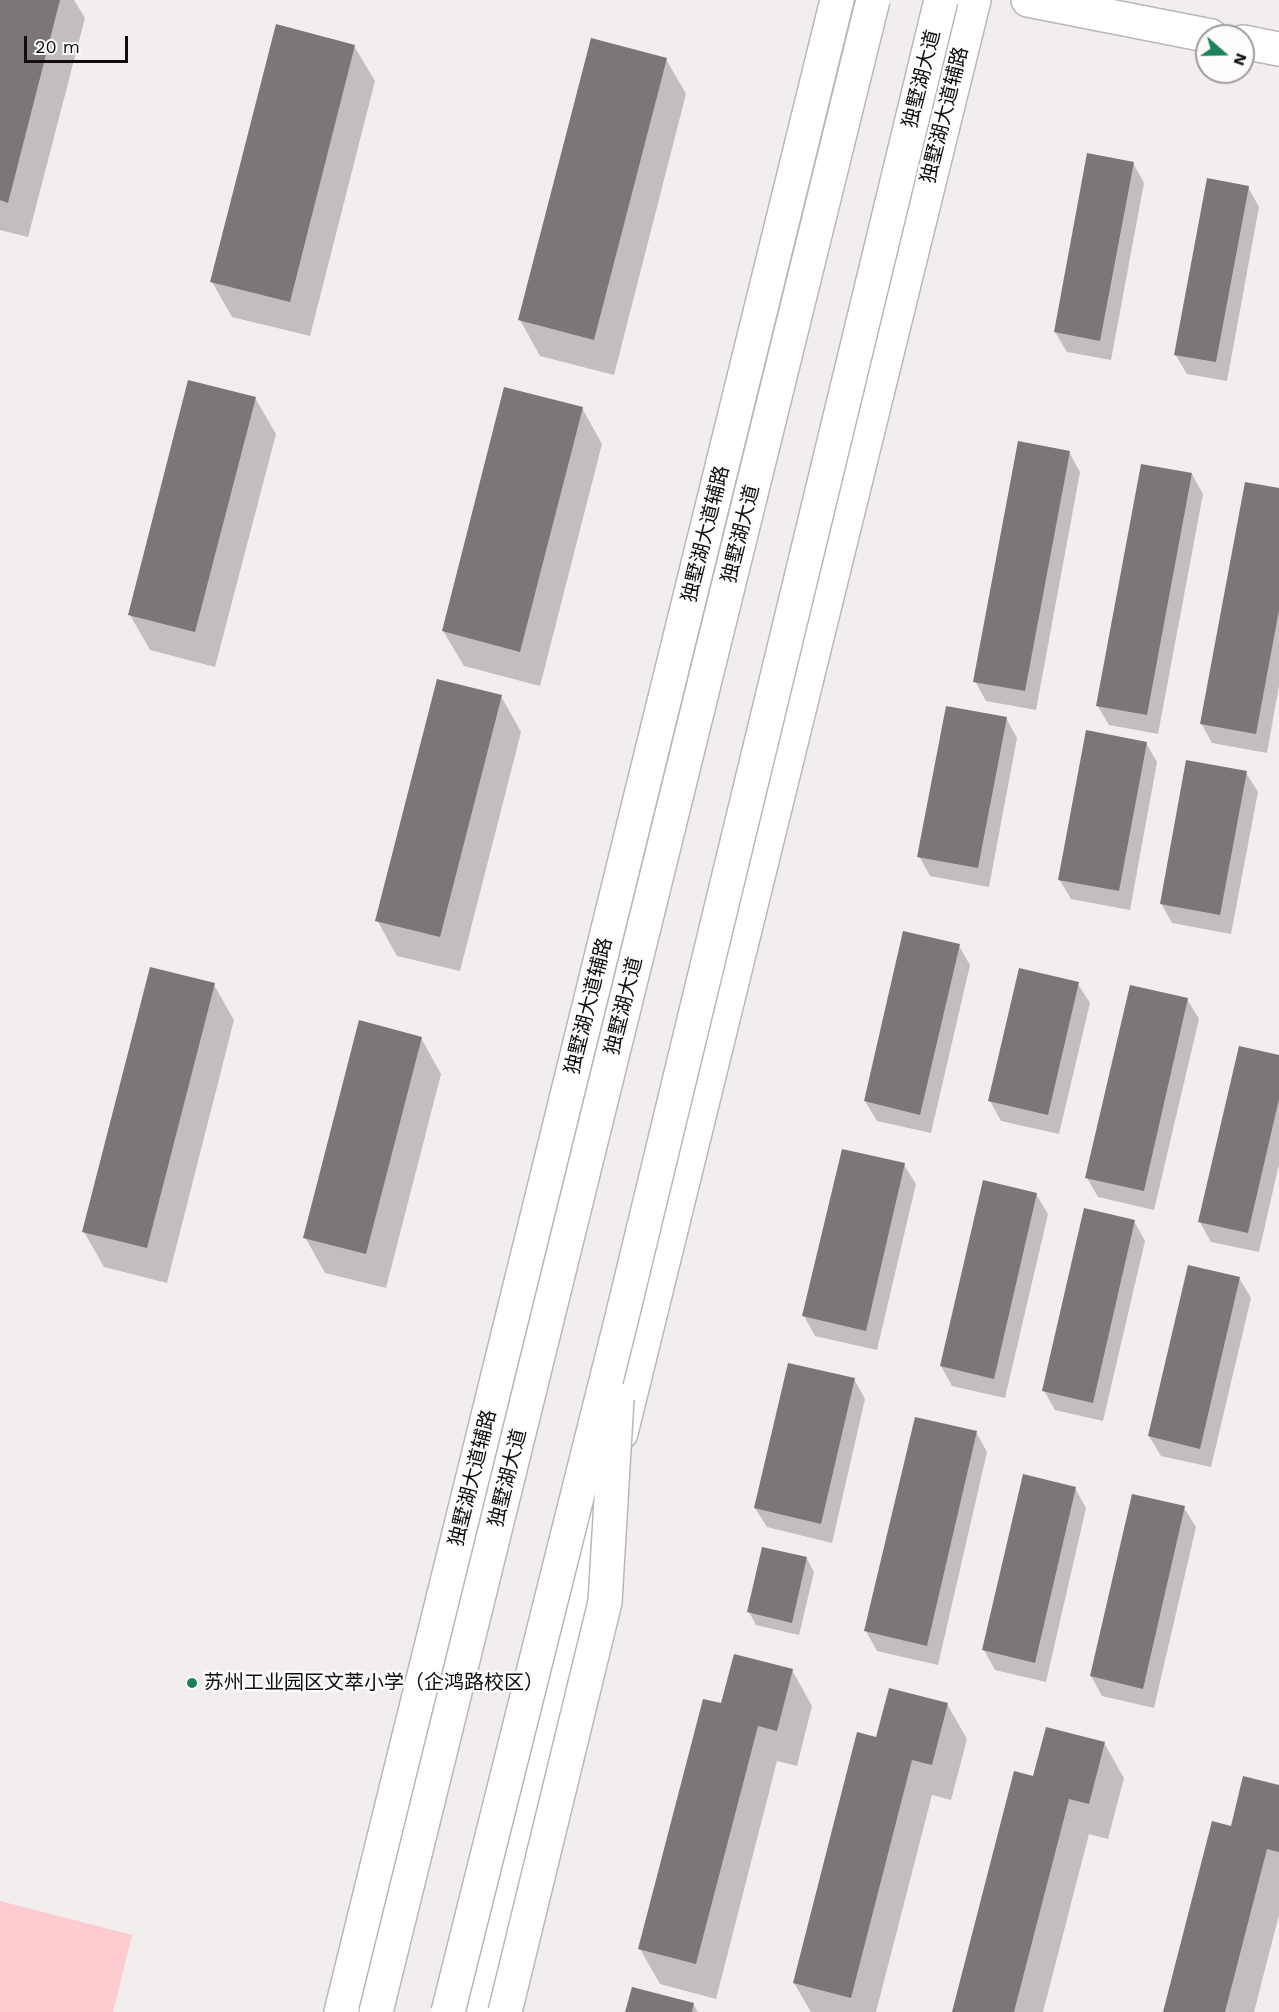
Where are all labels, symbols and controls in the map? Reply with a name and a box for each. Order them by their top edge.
scale bar [27,24,130,62]
north arrow [1195,24,1255,84]
street label: 独墅湖大道 [898,28,946,130]
text: 20 m [35,36,80,57]
street label: 独墅湖大道辅路 [916,44,974,186]
text: N [1230,51,1251,68]
street label: 独墅湖大道辅路 [677,463,735,605]
street label: 独墅湖大道 [717,483,765,585]
street label: 独墅湖大道辅路 [560,935,618,1077]
street label: 独墅湖大道 [600,955,648,1057]
street label: 独墅湖大道辅路 [444,1407,502,1549]
street label: 独墅湖大道 [484,1427,532,1529]
place label: 苏州工业园区文萃小学（企鸿路校区） [204,1671,544,1695]
marker: 苏州工业园区文萃小学（企鸿路校区） [185,1676,199,1690]

